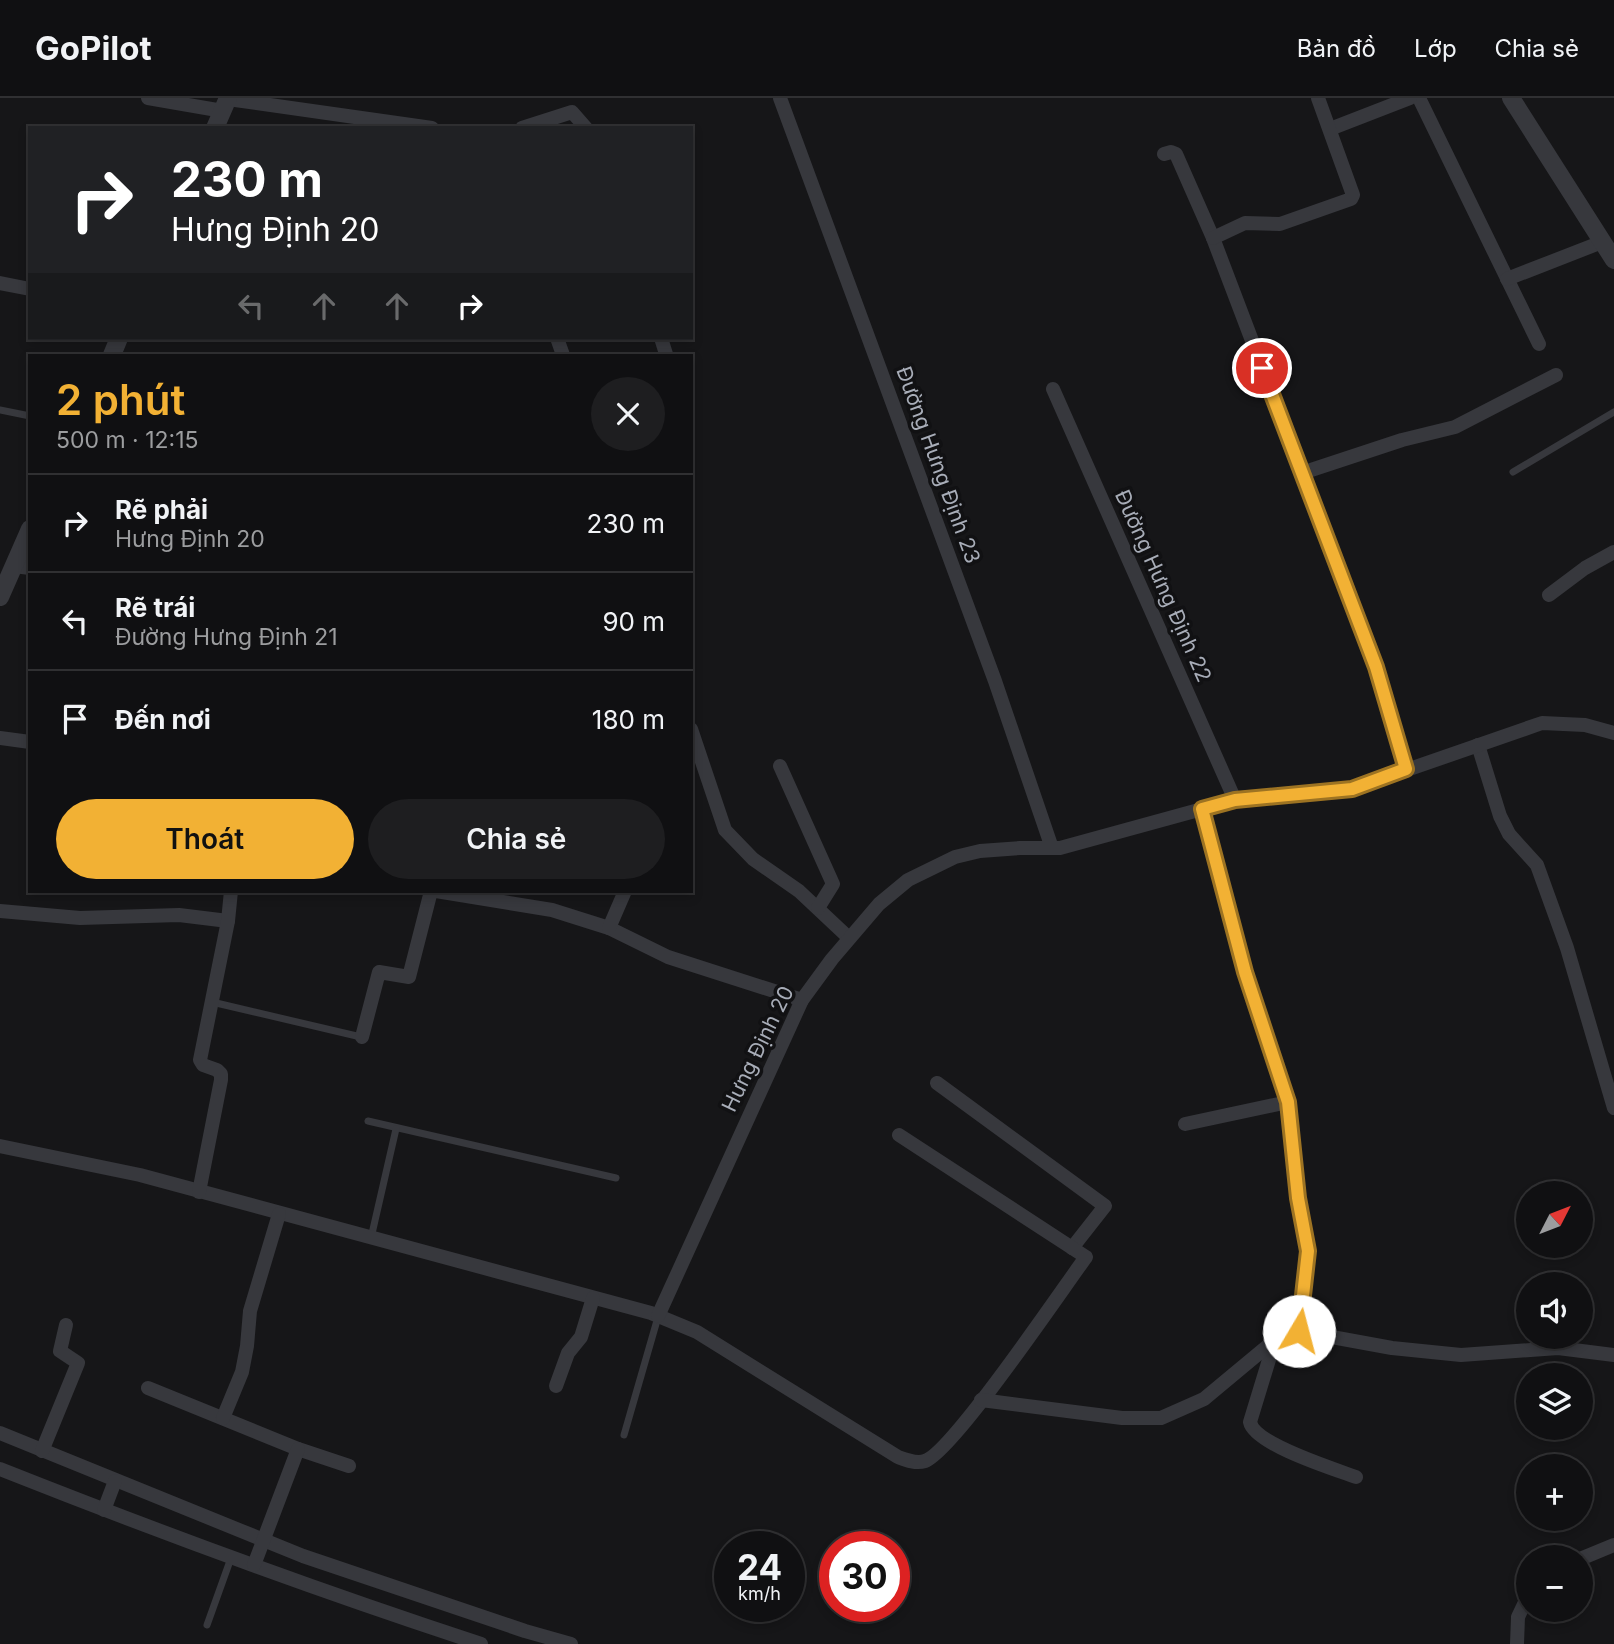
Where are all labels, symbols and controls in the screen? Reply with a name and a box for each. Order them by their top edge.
text: GoPilot [35,28,152,68]
text: Bản đồ [1297,34,1376,63]
text: Lớp [1414,34,1457,63]
text: Chia sẻ [1495,34,1579,63]
text: 230 m [171,150,323,209]
icon: right [56,154,147,245]
text: Hưng Định 20 [171,210,380,249]
icon: left [232,287,270,325]
icon: ahead [305,287,343,325]
icon: ahead [378,287,416,325]
icon: right [451,287,489,325]
pin [1232,338,1292,398]
icon: arrive [1243,349,1281,387]
street label: Đường Hưng Định 23 [891,363,986,567]
text: 2 phút [56,374,185,425]
button: close [591,377,665,451]
text: 500 m · 12:15 [56,426,199,454]
street label: Đường Hưng Định 22 [1110,486,1217,686]
text: Rẽ phải [115,494,208,525]
icon: right [56,504,94,542]
text: 230 m [587,508,665,539]
text: Hưng Định 20 [115,525,265,553]
text: Rẽ trái [115,592,195,623]
icon: left [56,602,94,640]
text: 90 m [602,606,665,637]
text: Đường Hưng Định 21 [115,623,338,651]
icon: arrive [56,700,94,738]
text: Đến nơi [115,704,211,735]
text: 180 m [592,704,665,735]
button: Thoát [56,799,354,879]
button: Chia sẻ [368,799,665,879]
street label: Hưng Định 20 [716,982,799,1116]
north arrow [1516,1181,1592,1258]
map controls [1516,1181,1593,1622]
button: sound [1516,1272,1593,1349]
position arrow [1262,1294,1336,1368]
button: layers [1516,1363,1593,1440]
button: + [1516,1454,1593,1531]
speed limit sign: 30 [819,1531,910,1622]
button: − [1516,1545,1593,1622]
text: 24 [737,1546,782,1588]
text: km/h [738,1583,781,1604]

